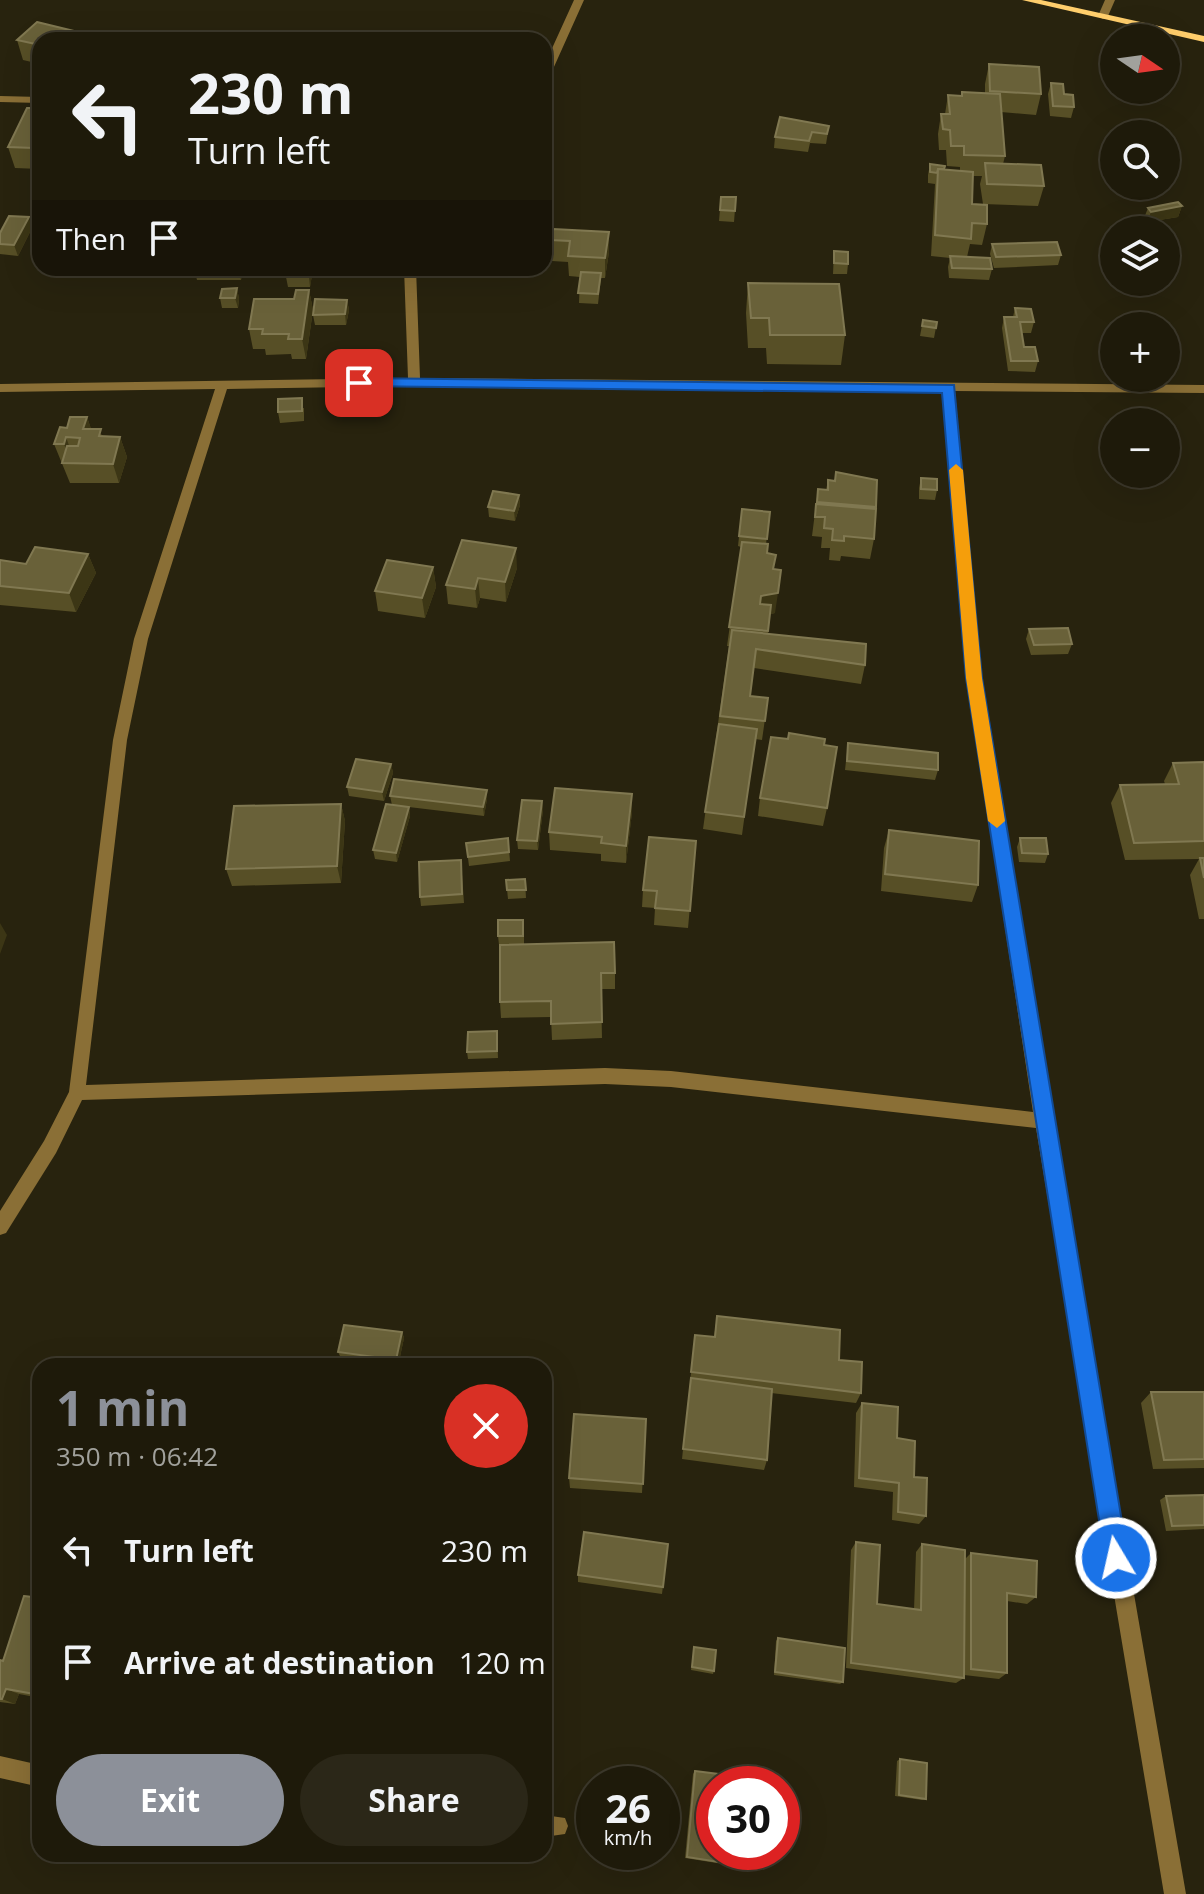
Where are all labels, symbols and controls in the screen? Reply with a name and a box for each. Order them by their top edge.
north arrow [1100,24,1180,104]
map controls [1100,24,1180,488]
text: 230 m [188,54,354,130]
icon: left [56,64,160,168]
button: search [1100,120,1180,200]
text: Turn left [188,126,330,175]
icon: arrive [142,216,186,260]
button: layers [1100,216,1180,296]
text: Then [56,218,126,259]
button: + [1100,312,1180,392]
pin [325,349,393,417]
icon: arrive [337,361,381,405]
button: − [1100,408,1180,488]
text: 1 min [56,1375,189,1440]
button: close [444,1384,528,1468]
text: 350 m · 06:42 [56,1438,218,1474]
position arrow [1074,1516,1158,1600]
icon: left [56,1528,100,1572]
text: Turn left [124,1530,254,1571]
text: 230 m [441,1530,528,1571]
icon: arrive [56,1640,100,1684]
text: Arrive at destination [124,1642,435,1683]
text: 120 m [459,1642,546,1683]
button: Exit [56,1754,284,1846]
button: Share [300,1754,528,1846]
speed limit sign: 30 [696,1766,800,1870]
text: 26 [605,1780,651,1835]
text: km/h [604,1824,652,1851]

